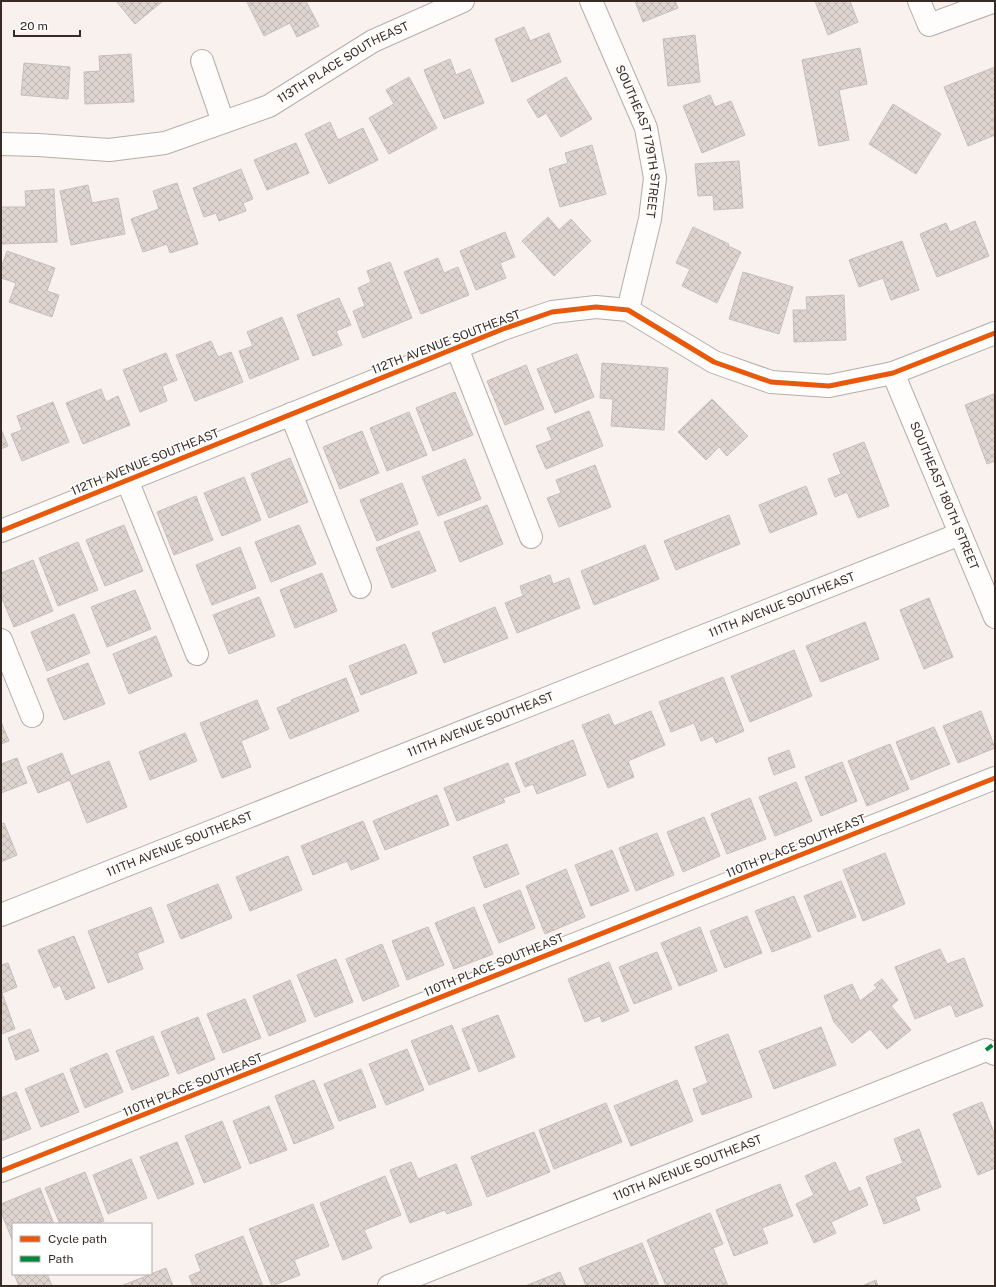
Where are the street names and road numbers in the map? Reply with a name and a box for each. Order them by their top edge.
street label: 113TH PLACE SOUTHEAST [275,19,411,106]
street label: SOUTHEAST 179TH STREET [613,63,662,219]
street label: 112TH AVENUE SOUTHEAST [369,307,523,377]
street label: SOUTHEAST 180TH STREET [907,419,982,572]
street label: 112TH AVENUE SOUTHEAST [69,426,221,498]
street label: 111TH AVENUE SOUTHEAST [706,569,857,640]
street label: 111TH AVENUE SOUTHEAST [405,689,556,760]
street label: 111TH AVENUE SOUTHEAST [104,809,255,879]
street label: 110TH PLACE SOUTHEAST [724,811,868,881]
street label: 110TH PLACE SOUTHEAST [422,930,566,1000]
street label: 110TH PLACE SOUTHEAST [121,1050,265,1120]
street label: 110TH AVENUE SOUTHEAST [611,1132,764,1204]

